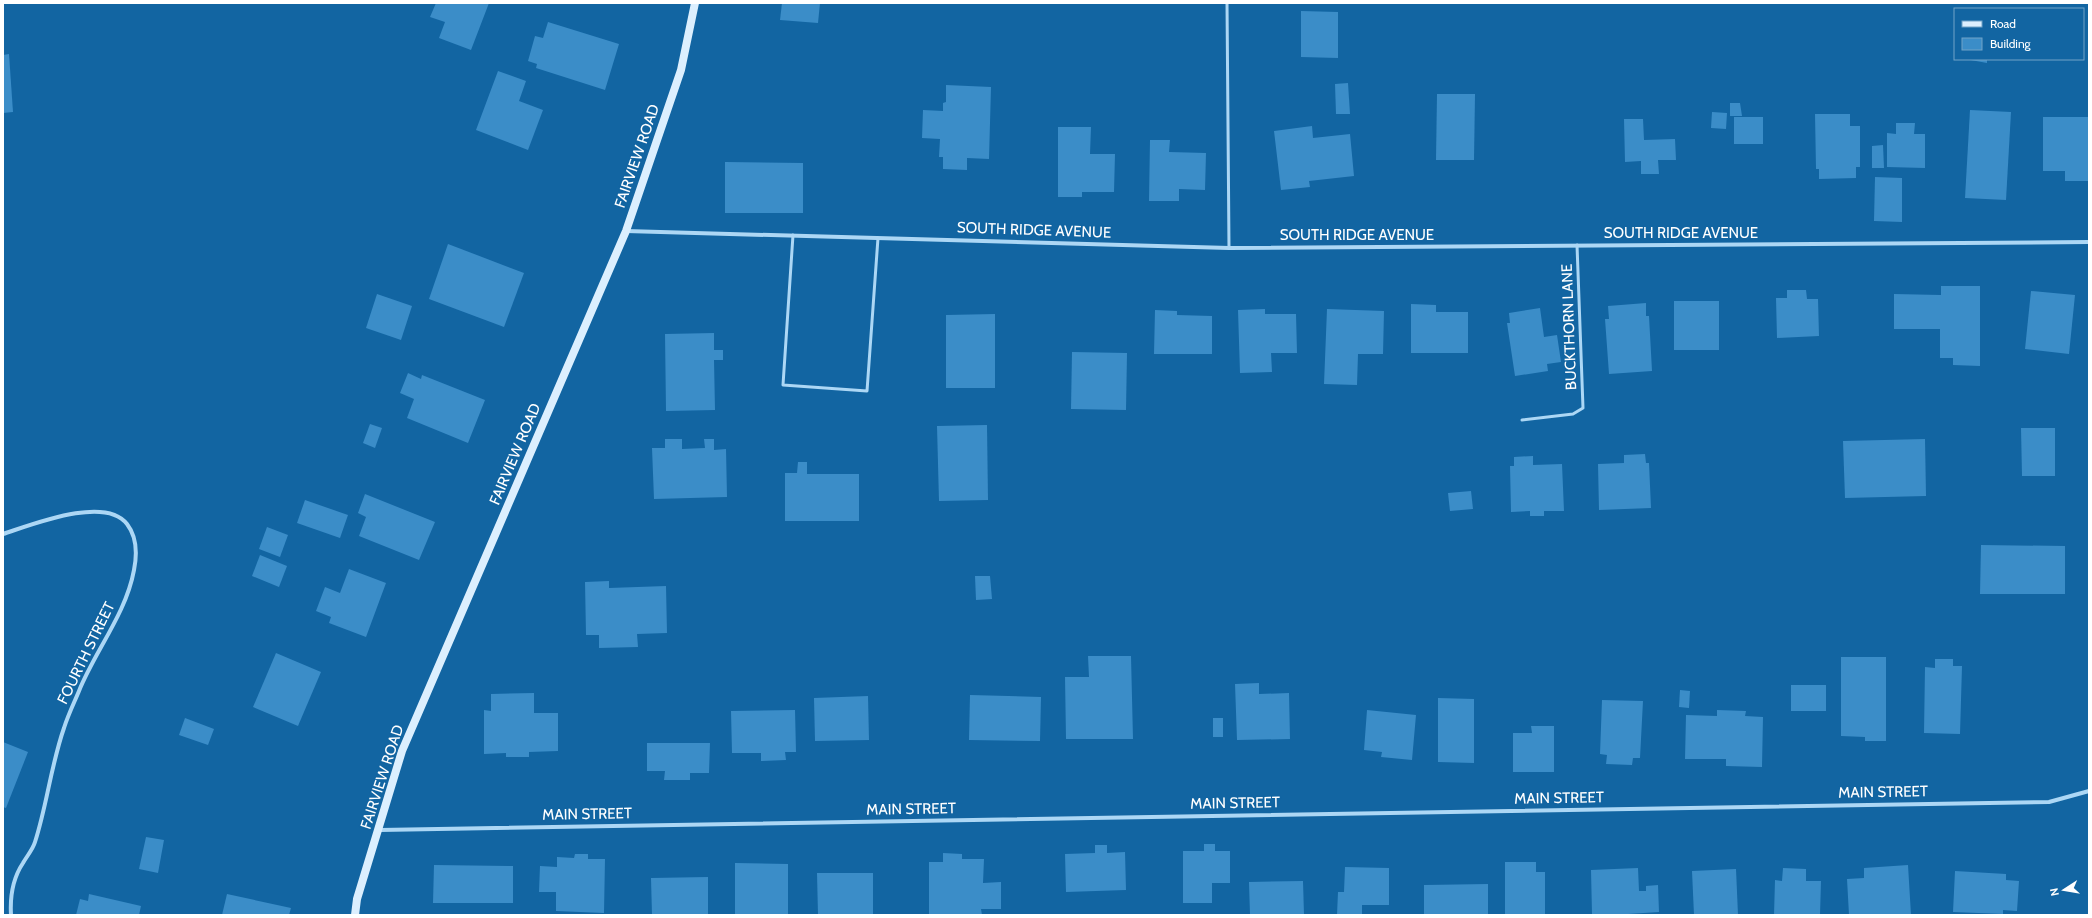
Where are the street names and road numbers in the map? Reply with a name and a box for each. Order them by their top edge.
street label: FAIRVIEW ROAD [611,102,663,210]
street label: SOUTH RIDGE AVENUE [957,218,1111,242]
street label: SOUTH RIDGE AVENUE [1604,224,1758,242]
street label: SOUTH RIDGE AVENUE [1280,226,1434,244]
street label: BUCKTHORN LANE [1558,264,1580,390]
street label: FAIRVIEW ROAD [486,400,545,507]
street label: FOURTH STREET [54,599,118,707]
street label: FAIRVIEW ROAD [357,723,407,831]
street label: MAIN STREET [1838,782,1928,802]
street label: MAIN STREET [1514,788,1604,808]
street label: MAIN STREET [1190,793,1280,813]
street label: MAIN STREET [866,799,956,819]
street label: MAIN STREET [542,804,632,824]

